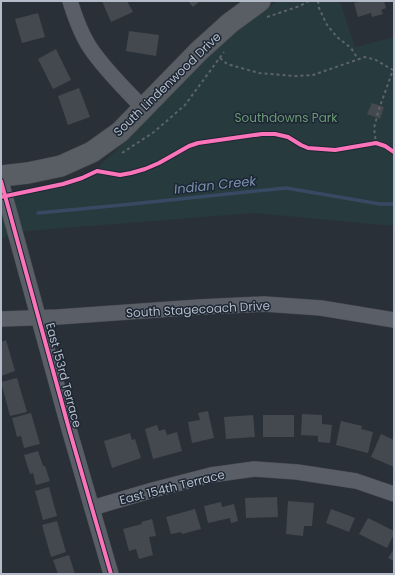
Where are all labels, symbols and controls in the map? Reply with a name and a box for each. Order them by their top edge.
street label: South Lindenwood Drive [110,28,224,140]
park label: Southdowns Park [235,109,338,126]
water label: Indian Creek [173,171,258,199]
street label: South Stagecoach Drive [126,297,270,321]
street label: East 153rd Terrace [42,321,86,429]
street label: East 154th Terrace [118,466,226,508]

